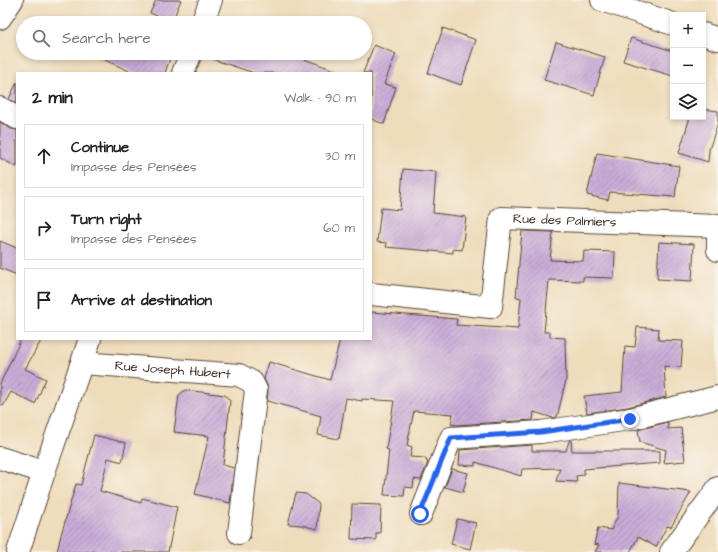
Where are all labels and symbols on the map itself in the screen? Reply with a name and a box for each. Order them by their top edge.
street label: Rue des Palmiers [513,209,617,231]
street label: Rue Joseph Hubert [114,357,232,383]
route end [621,410,639,428]
route start [411,505,429,523]

